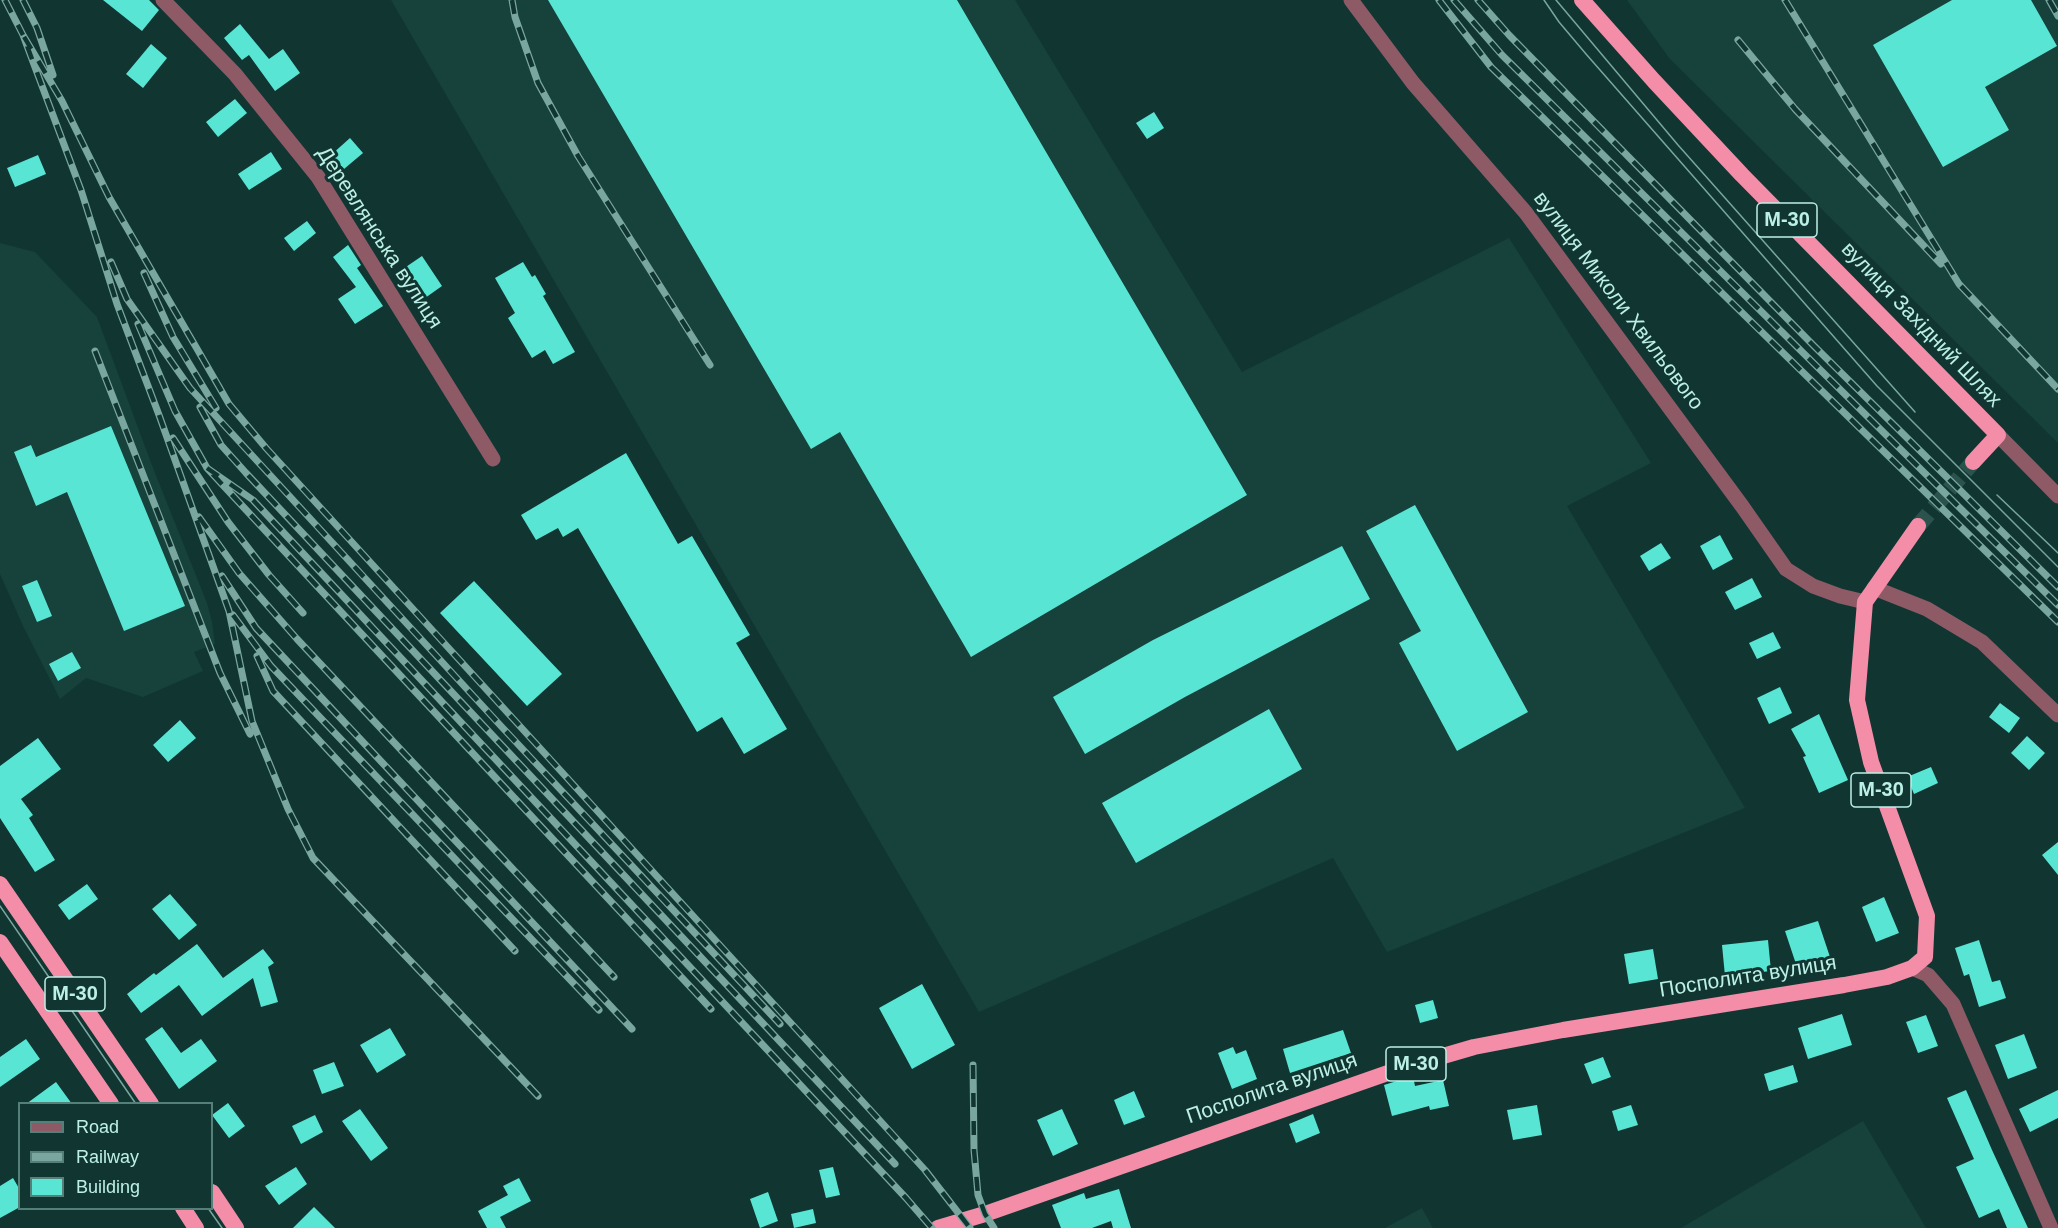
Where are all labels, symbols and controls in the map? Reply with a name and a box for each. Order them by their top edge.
street label: Деревлянська вулиця [311,142,447,334]
street label: вулиця Миколи Хвильового [1528,187,1708,415]
road number: М-30 [1757,203,1817,237]
street label: вулиця Західний Шлях [1836,237,2006,413]
road number: М-30 [1851,773,1911,807]
street label: Посполита вулиця [1658,951,1838,1003]
road number: М-30 [45,977,105,1011]
road number: М-30 [1386,1047,1446,1081]
street label: Посполита вулиця [1183,1048,1361,1130]
legend [18,1102,213,1210]
text: Road [76,1117,119,1137]
text: Railway [76,1147,139,1167]
text: Building [76,1177,140,1197]

